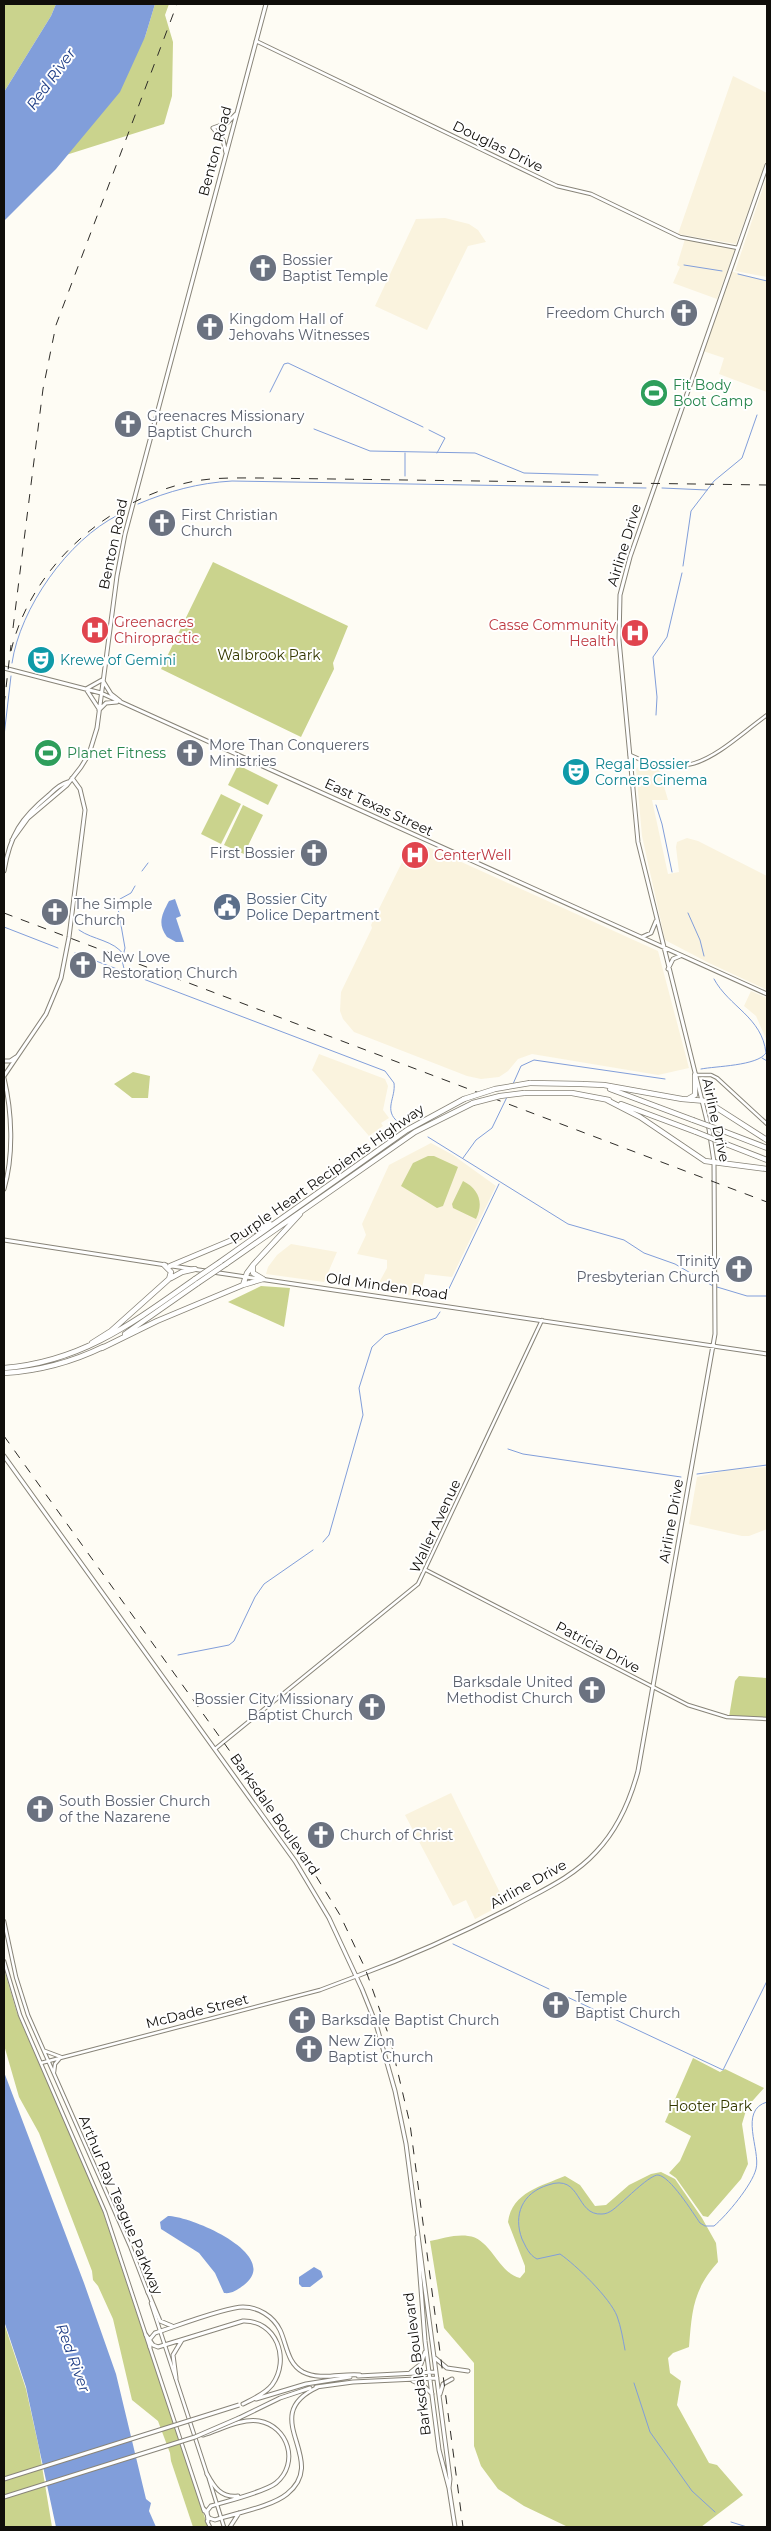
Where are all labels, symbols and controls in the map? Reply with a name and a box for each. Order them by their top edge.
water label: Red River [22,43,80,113]
street label: Benton Road [194,104,236,198]
street label: Douglas Drive [450,116,546,176]
place label: Bossier Baptist Temple [282,251,388,285]
church icon: Bossier Baptist Temple [248,253,278,283]
church icon: Freedom Church [669,298,699,328]
place label: Freedom Church [546,304,665,322]
place label: Kingdom Hall of Jehovahs Witnesses [228,310,370,344]
church icon: Kingdom Hall of Jehovahs Witnesses [195,312,225,342]
place label: Fit Body Boot Camp [673,376,753,410]
sports icon: Fit Body Boot Camp [639,378,669,408]
place label: Greenacres Missionary Baptist Church [147,407,305,441]
church icon: Greenacres Missionary Baptist Church [113,409,143,439]
street label: Benton Road [95,497,131,591]
street label: Airline Drive [603,502,645,588]
place label: First Christian Church [181,506,278,540]
church icon: First Christian Church [147,508,177,538]
place label: Greenacres Chiropractic [114,613,200,647]
hospital icon: Greenacres Chiropractic [80,615,110,645]
place label: Casse Community Health [489,616,616,650]
hospital icon: Casse Community Health [620,618,650,648]
theatre icon: Krewe of Gemini [26,645,56,675]
park label: Walbrook Park [217,646,321,664]
place label: Krewe of Gemini [60,651,176,669]
place label: More Than Conquerers Ministries [209,736,369,770]
sports icon: Planet Fitness [33,738,63,768]
church icon: More Than Conquerers Ministries [175,738,205,768]
place label: Planet Fitness [67,744,166,762]
place label: Regal Bossier Corners Cinema [595,755,708,789]
theatre icon: Regal Bossier Corners Cinema [561,757,591,787]
street label: East Texas Street [322,774,436,840]
church icon: First Bossier [299,838,329,868]
hospital icon: CenterWell [400,840,430,870]
place label: First Bossier [210,844,295,862]
place label: CenterWell [434,846,511,864]
place label: Bossier City Police Department [246,890,380,924]
public building icon: Bossier City Police Department [212,892,242,922]
place label: The Simple Church [74,895,153,929]
church icon: The Simple Church [40,897,70,927]
place label: New Love Restoration Church [102,948,238,982]
church icon: New Love Restoration Church [68,950,98,980]
street label: Airline Drive [698,1077,734,1163]
street label: Purple Heart Recipients Highway [227,1100,428,1248]
place label: Trinity Presbyterian Church [577,1252,720,1286]
church icon: Trinity Presbyterian Church [724,1254,754,1284]
street label: Old Minden Road [325,1269,449,1303]
street label: Waller Avenue [405,1476,465,1576]
street label: Airline Drive [655,1478,687,1564]
street label: Patricia Drive [553,1617,643,1677]
place label: Barksdale United Methodist Church [446,1673,573,1707]
church icon: Barksdale United Methodist Church [577,1675,607,1705]
place label: Bossier City Missionary Baptist Church [194,1690,353,1724]
church icon: Bossier City Missionary Baptist Church [357,1692,387,1722]
street label: Barksdale Boulevard [226,1750,324,1878]
place label: South Bossier Church of the Nazarene [59,1792,211,1826]
church icon: South Bossier Church of the Nazarene [25,1794,55,1824]
church icon: Church of Christ [306,1820,336,1850]
place label: Church of Christ [340,1826,454,1844]
street label: Airline Drive [486,1855,570,1913]
place label: Temple Baptist Church [575,1988,680,2022]
street label: McDade Street [144,1989,250,2032]
church icon: Temple Baptist Church [541,1990,571,2020]
church icon: Barksdale Baptist Church [287,2005,317,2035]
place label: Barksdale Baptist Church [321,2011,499,2029]
place label: New Zion Baptist Church [328,2032,433,2066]
church icon: New Zion Baptist Church [294,2034,324,2064]
park label: Hooter Park [668,2097,753,2115]
street label: Arthur Ray Teague Parkway [75,2113,167,2298]
street label: Barksdale Boulevard [399,2291,435,2437]
water label: Red River [52,2321,95,2396]

